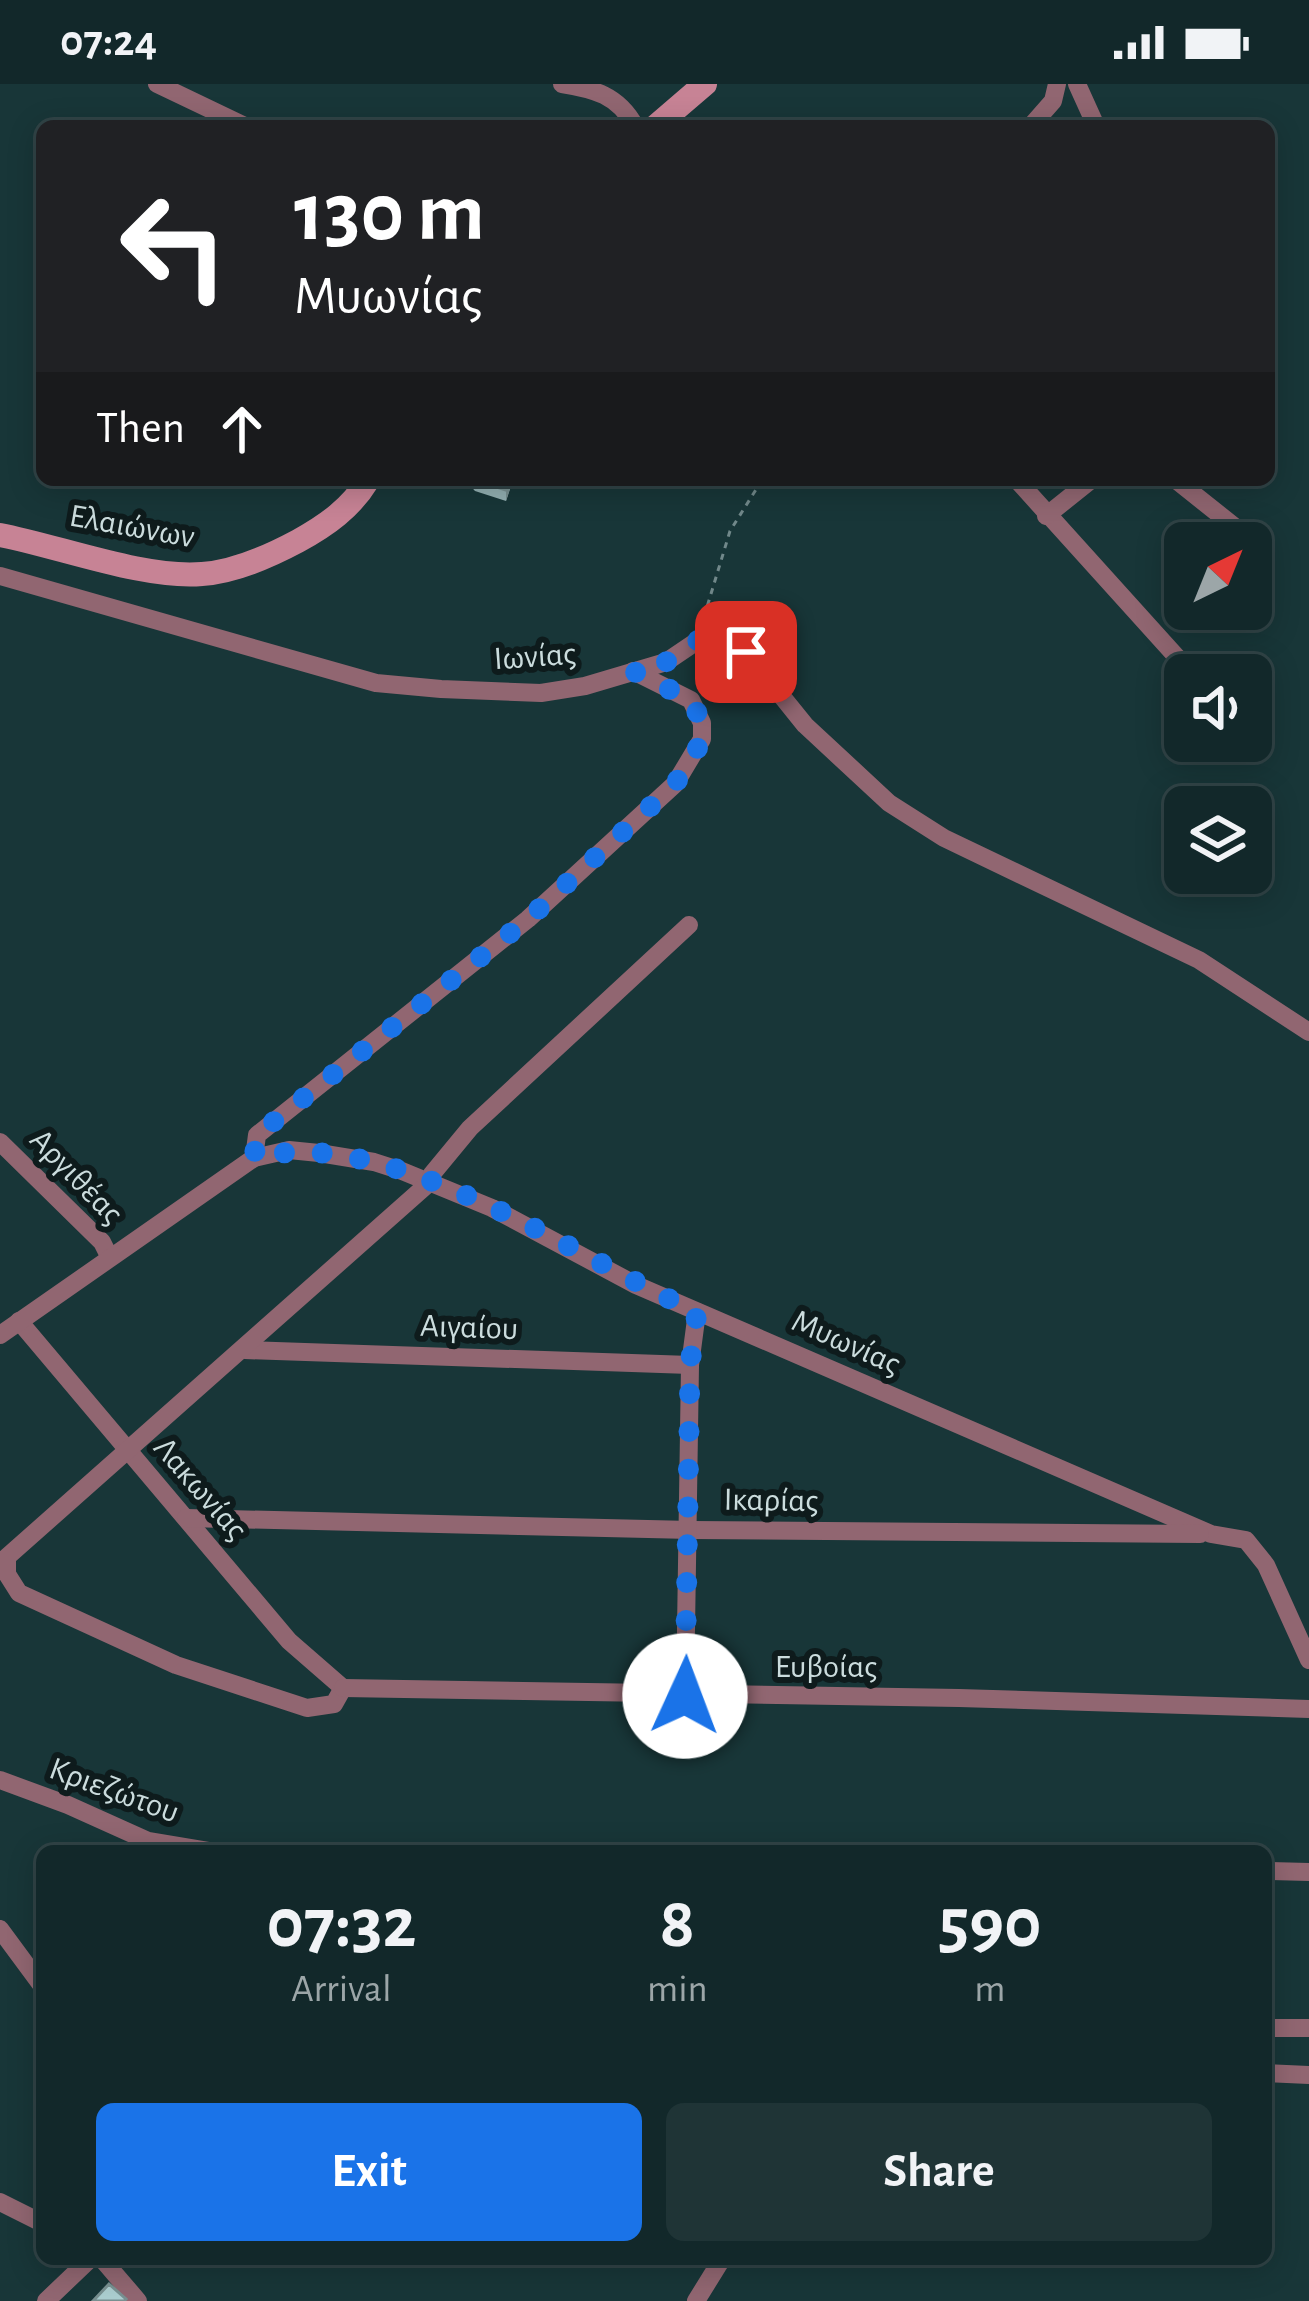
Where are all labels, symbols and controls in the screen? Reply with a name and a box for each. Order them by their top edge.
text: 07:24 [60,19,157,64]
icon: left [96,168,252,324]
text: 130 m [294,172,485,256]
text: Μυωνίας [294,270,483,324]
icon: ahead [209,396,275,462]
text: Then [96,406,185,451]
street label: Ελαιώνων [67,500,197,554]
north arrow [1164,522,1272,630]
map controls [1164,522,1272,894]
pin [695,601,797,703]
icon: arrive [713,619,779,685]
street label: Ιωνίας [493,638,577,676]
button: sound [1164,654,1272,762]
button: layers [1164,786,1272,894]
street label: Αργιθέας [23,1123,129,1231]
street label: Μυωνίας [787,1304,905,1382]
street label: Αιγαίου [419,1310,519,1346]
street label: Λακωνίας [147,1431,253,1547]
street label: Ικαρίας [723,1484,819,1518]
position arrow [622,1633,748,1759]
street label: Ευβοίας [775,1651,877,1684]
street label: Κριεζώτου [45,1752,183,1830]
text: 07:32 [266,1888,417,1960]
text: 8 [660,1888,695,1960]
text: 590 [938,1888,1042,1960]
text: Arrival [291,1970,392,2009]
text: min [647,1970,708,2009]
text: m [974,1970,1005,2009]
button: Exit [96,2103,642,2241]
button: Share [666,2103,1212,2241]

